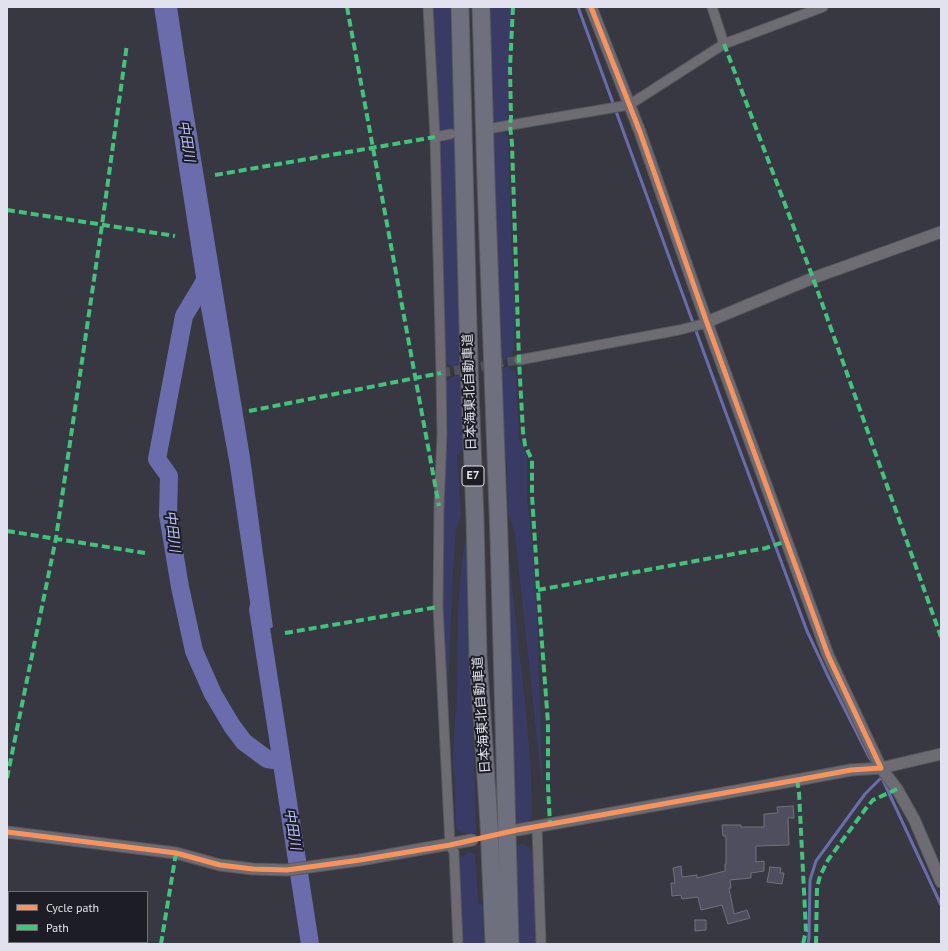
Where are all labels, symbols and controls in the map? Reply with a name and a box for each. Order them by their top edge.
water label: 中田川 [174,119,198,163]
street label: 日本海東北自動車道 [460,333,480,451]
road number: E7 [462,466,484,486]
water label: 中田川 [161,509,183,553]
street label: 日本海東北自動車道 [470,656,494,774]
water label: 中田川 [280,807,304,851]
legend [8,891,148,943]
text: Cycle path [46,900,99,915]
text: Path [46,920,69,935]

